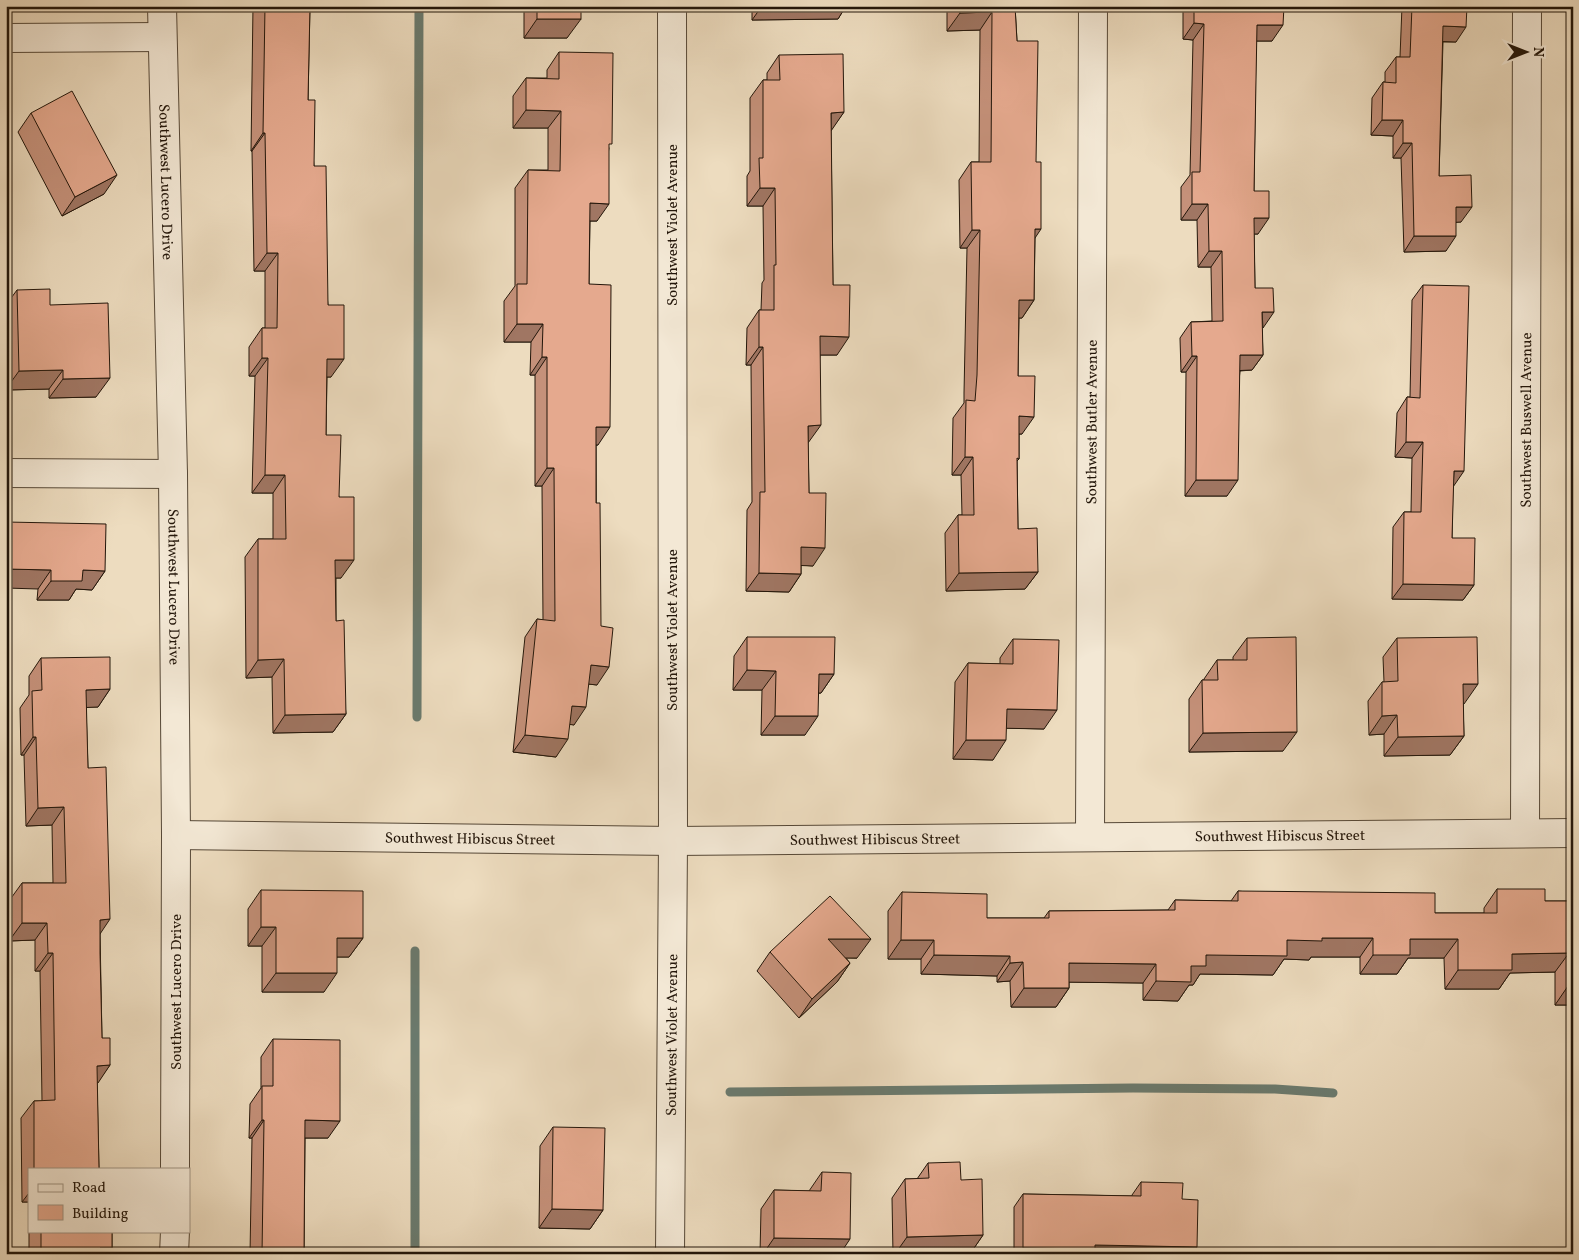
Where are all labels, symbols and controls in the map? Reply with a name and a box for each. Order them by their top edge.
north arrow [1502,28,1552,78]
text: N [1528,47,1547,57]
street label: Southwest Lucero Drive [152,104,177,260]
street label: Southwest Violet Avenue [663,144,684,306]
street label: Southwest Buswell Avenue [1517,332,1538,508]
street label: Southwest Butler Avenue [1082,340,1104,504]
street label: Southwest Lucero Drive [161,509,184,665]
street label: Southwest Violet Avenue [663,549,684,711]
street label: Southwest Hibiscus Street [1195,826,1365,848]
street label: Southwest Hibiscus Street [385,829,555,852]
street label: Southwest Hibiscus Street [790,829,960,852]
street label: Southwest Lucero Drive [167,914,188,1070]
street label: Southwest Violet Avenue [662,954,684,1116]
legend [28,1168,190,1232]
text: Road [72,1178,106,1199]
text: Building [72,1204,129,1225]

